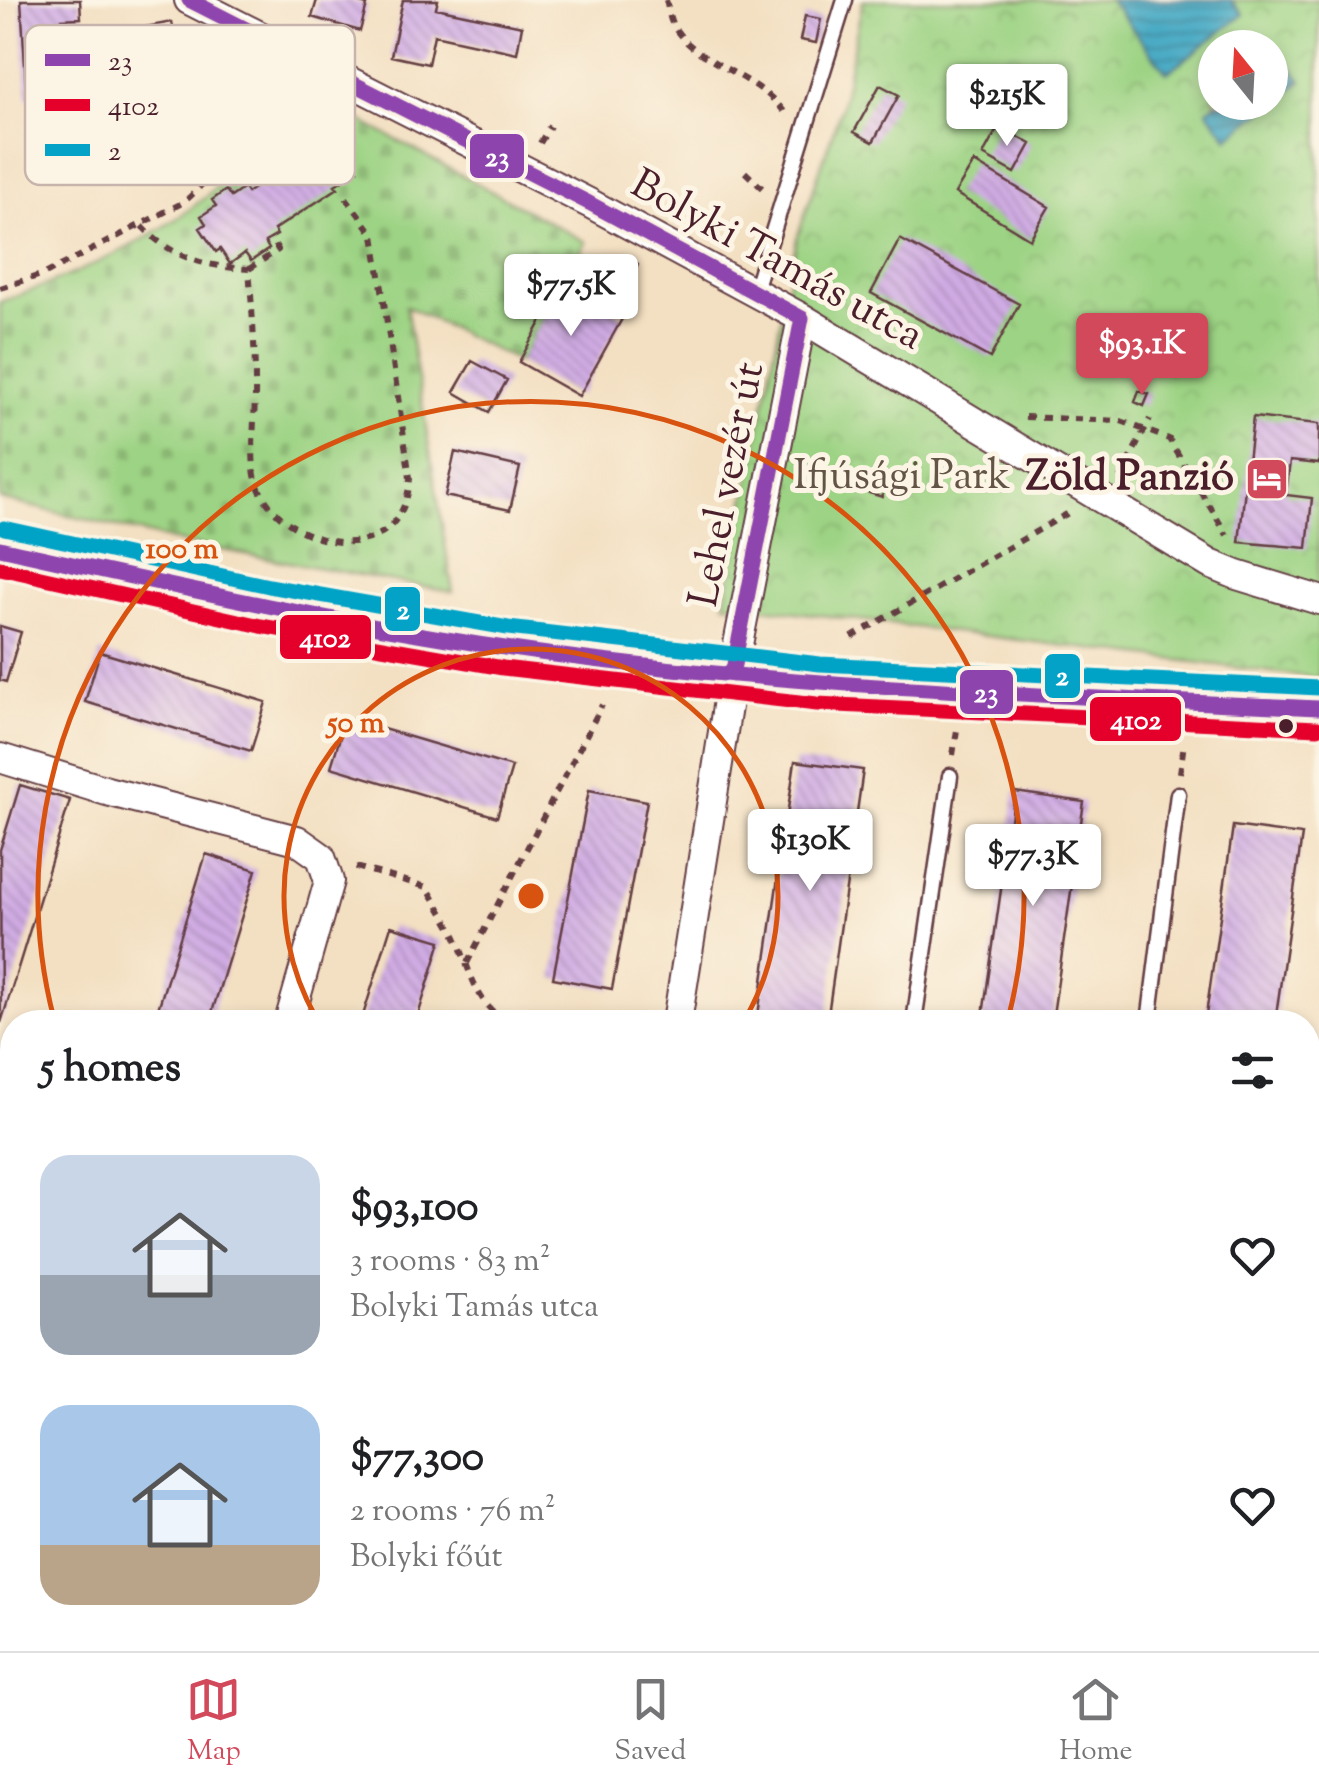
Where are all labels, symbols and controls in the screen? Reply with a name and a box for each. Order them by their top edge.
legend [25,25,355,185]
north arrow [1198,30,1288,120]
map controls [1198,30,1288,120]
text: 23 [108,43,132,83]
pin: $215K [937,64,1077,149]
text: $215K [968,73,1046,119]
text: 4102 [108,88,159,128]
line badge: 23 [468,132,526,180]
text: 2 [108,133,121,173]
text: 23 [485,139,509,179]
street label: Bolyki Tamás utca [619,157,933,367]
pin: $77.5K [490,254,652,339]
text: $77.5K [526,263,616,309]
pin: $93.1K [1061,313,1223,398]
text: $93.1K [1098,322,1186,368]
street label: Lehel vezér út [676,358,782,612]
park label: Ifjúsági Park [794,448,1011,508]
place label: Zöld Panzió [1026,449,1234,509]
hotel icon: Zöld Panzió [1244,456,1290,502]
text: 100 m [146,529,219,572]
line badge: 2 [383,585,422,633]
text: 2 [396,592,410,632]
line badge: 4102 [278,613,373,661]
text: 4102 [299,620,351,660]
line badge: 2 [1043,652,1082,700]
text: 2 [1055,658,1069,698]
line badge: 23 [958,668,1015,716]
text: 23 [974,675,998,715]
line badge: 4102 [1088,695,1183,743]
text: 4102 [1110,702,1162,742]
text: 50 m [325,703,385,746]
unlabelled marker [1276,716,1296,736]
pin: $130K [740,809,880,894]
text: $130K [770,818,850,864]
pin: $77.3K [952,824,1114,909]
text: $77.3K [987,833,1079,879]
centre of rings [513,878,549,914]
text: 5 homes [40,1040,181,1100]
icon: filters [1225,1043,1280,1098]
text: $93,100 [350,1179,479,1239]
icon: home [120,1195,240,1315]
icon: heart [1225,1228,1280,1283]
text: 3 rooms · 83 m² [350,1239,550,1285]
text: Bolyki Tamás utca [350,1285,599,1331]
text: $77,300 [350,1429,484,1489]
icon: home [120,1445,240,1565]
icon: heart [1225,1478,1280,1533]
text: 2 rooms · 76 m² [350,1489,556,1535]
text: Bolyki főút [350,1535,503,1581]
tab: Map [186,1672,241,1772]
tab: Saved [614,1672,686,1772]
tab: Home [1059,1672,1133,1772]

